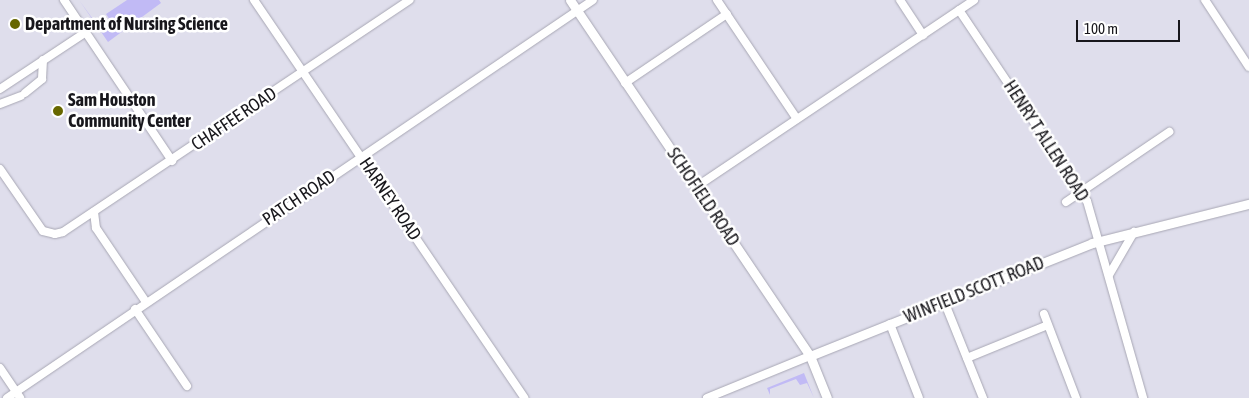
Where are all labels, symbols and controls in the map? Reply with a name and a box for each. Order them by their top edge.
scale bar [1079,10,1183,42]
place label: Department of Nursing Science [25,13,228,35]
marker: Department of Nursing Science [9,18,21,30]
text: 100 m [1084,20,1118,37]
street label: HENRY T ALLEN ROAD [999,76,1093,206]
street label: CHAFFEE ROAD [187,83,281,155]
place label: Sam Houston Community Center [68,90,191,132]
marker: Sam Houston Community Center [52,105,64,117]
street label: SCHOFIELD ROAD [662,144,744,250]
street label: HARNEY ROAD [354,153,426,245]
street label: PATCH ROAD [259,166,339,230]
street label: WINFIELD SCOTT ROAD [901,252,1047,328]

